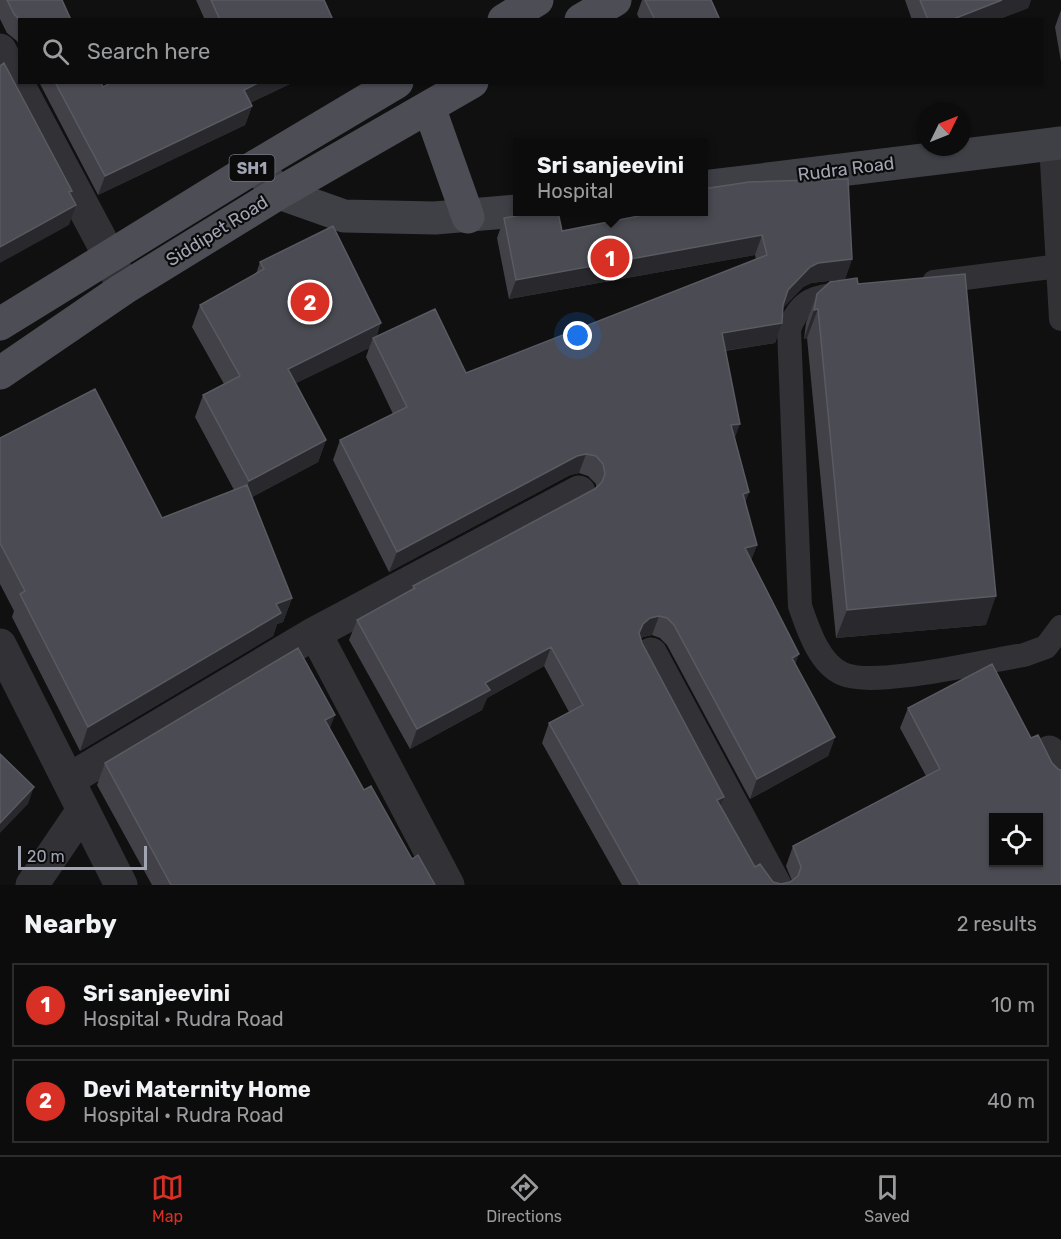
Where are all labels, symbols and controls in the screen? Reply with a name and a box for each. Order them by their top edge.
search box [18,18,1043,84]
icon: search [39,35,72,68]
text: Search here [87,38,210,65]
north arrow [917,102,971,156]
popup [513,138,708,216]
text: Sri sanjeevini [537,152,684,179]
street label: Rudra Road [797,152,895,186]
road number: SH1 [230,155,274,181]
text: Hospital [537,179,613,203]
street label: Siddipet Road [162,191,272,271]
pin: 1 [590,236,630,280]
pin: 2 [290,280,330,324]
your location [563,321,592,350]
map controls [989,813,1043,867]
button: locate [989,813,1043,867]
scale bar [18,843,147,870]
text: 20 m [27,847,65,866]
text: Nearby [24,909,117,940]
text: 2 results [957,912,1037,936]
text: Sri sanjeevini [83,980,230,1007]
text: 1 [41,993,50,1017]
text: 10 m [991,993,1035,1017]
text: Hospital · Rudra Road [83,1007,284,1031]
text: Devi Maternity Home [83,1076,311,1103]
text: 2 [39,1089,52,1113]
text: 40 m [987,1089,1035,1113]
text: Hospital · Rudra Road [83,1103,284,1127]
tab: Map [151,1171,184,1226]
tab: Directions [486,1171,562,1226]
tab: Saved [864,1171,910,1226]

